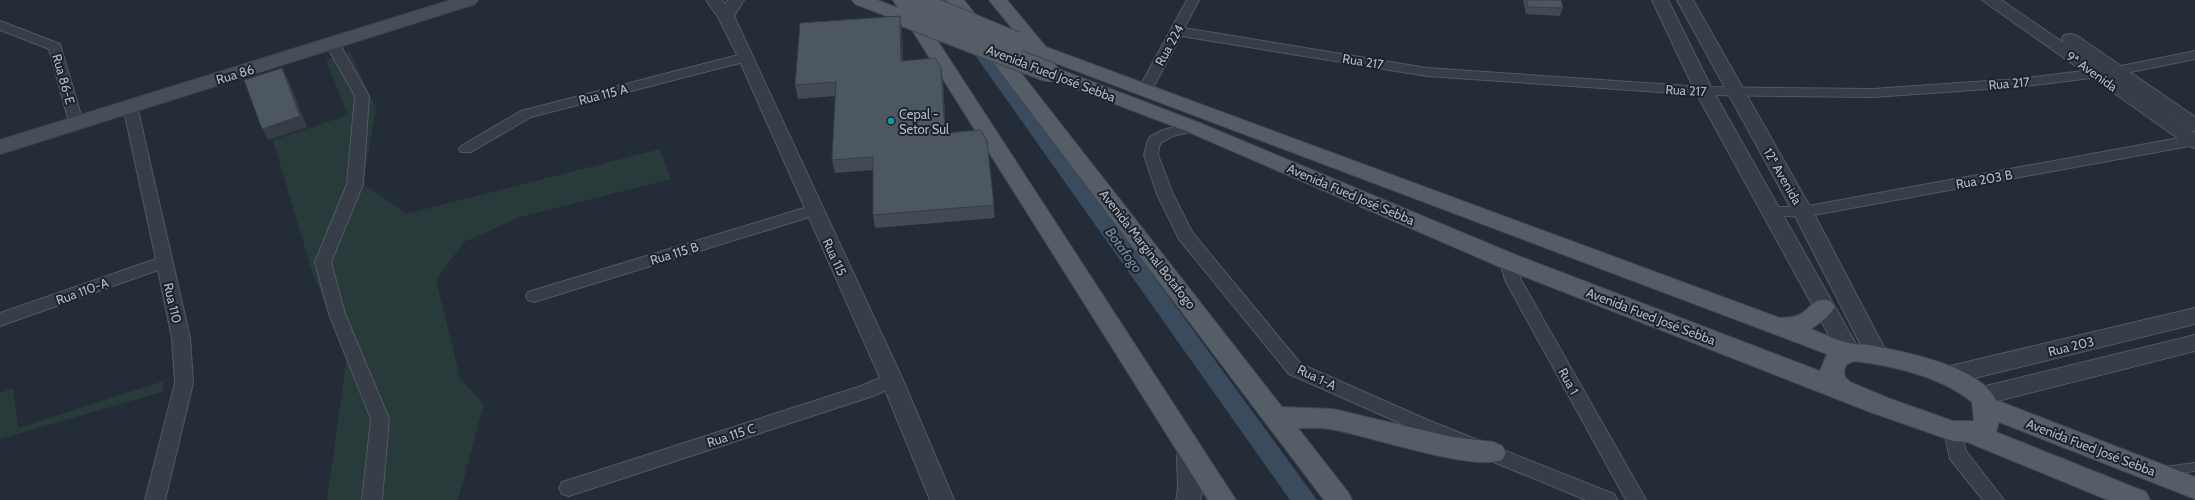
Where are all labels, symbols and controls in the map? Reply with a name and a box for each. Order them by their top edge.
street label: Rua 224 [1151,21,1187,68]
street label: Avenida Fued José Sebba [984,41,1118,105]
street label: 9ª Avenida [2063,48,2121,95]
street label: Rua 217 [1341,50,1385,72]
street label: Rua 86-E [49,52,79,106]
street label: Rua 86 [214,61,256,87]
street label: Rua 217 [1988,73,2031,93]
street label: Rua 115 A [577,80,629,108]
street label: Rua 217 [1665,81,1707,99]
place label: Cepal - Setor Sul [899,106,949,137]
marker: Cepal - Setor Sul [886,116,896,126]
street label: 12ª Avenida [1760,145,1806,208]
street label: Avenida Fued José Sebba [1285,160,1418,228]
street label: Rua 203 B [1954,166,2014,192]
street label: Avenida Marginal Botafogo [1097,186,1199,312]
water label: Botafogo [1102,224,1146,276]
street label: Rua 115 [819,236,851,278]
street label: Rua 115 B [648,238,700,268]
street label: Rua 110-A [54,274,110,308]
street label: Rua 110 [161,281,185,325]
street label: Avenida Fued José Sebba [1584,284,1718,348]
street label: Rua 203 [2046,333,2096,359]
street label: Rua 1-A [1295,361,1339,393]
street label: Rua 1 [1555,365,1583,397]
street label: Avenida Fued José Sebba [2024,415,2158,479]
street label: Rua 115 C [705,420,757,450]

